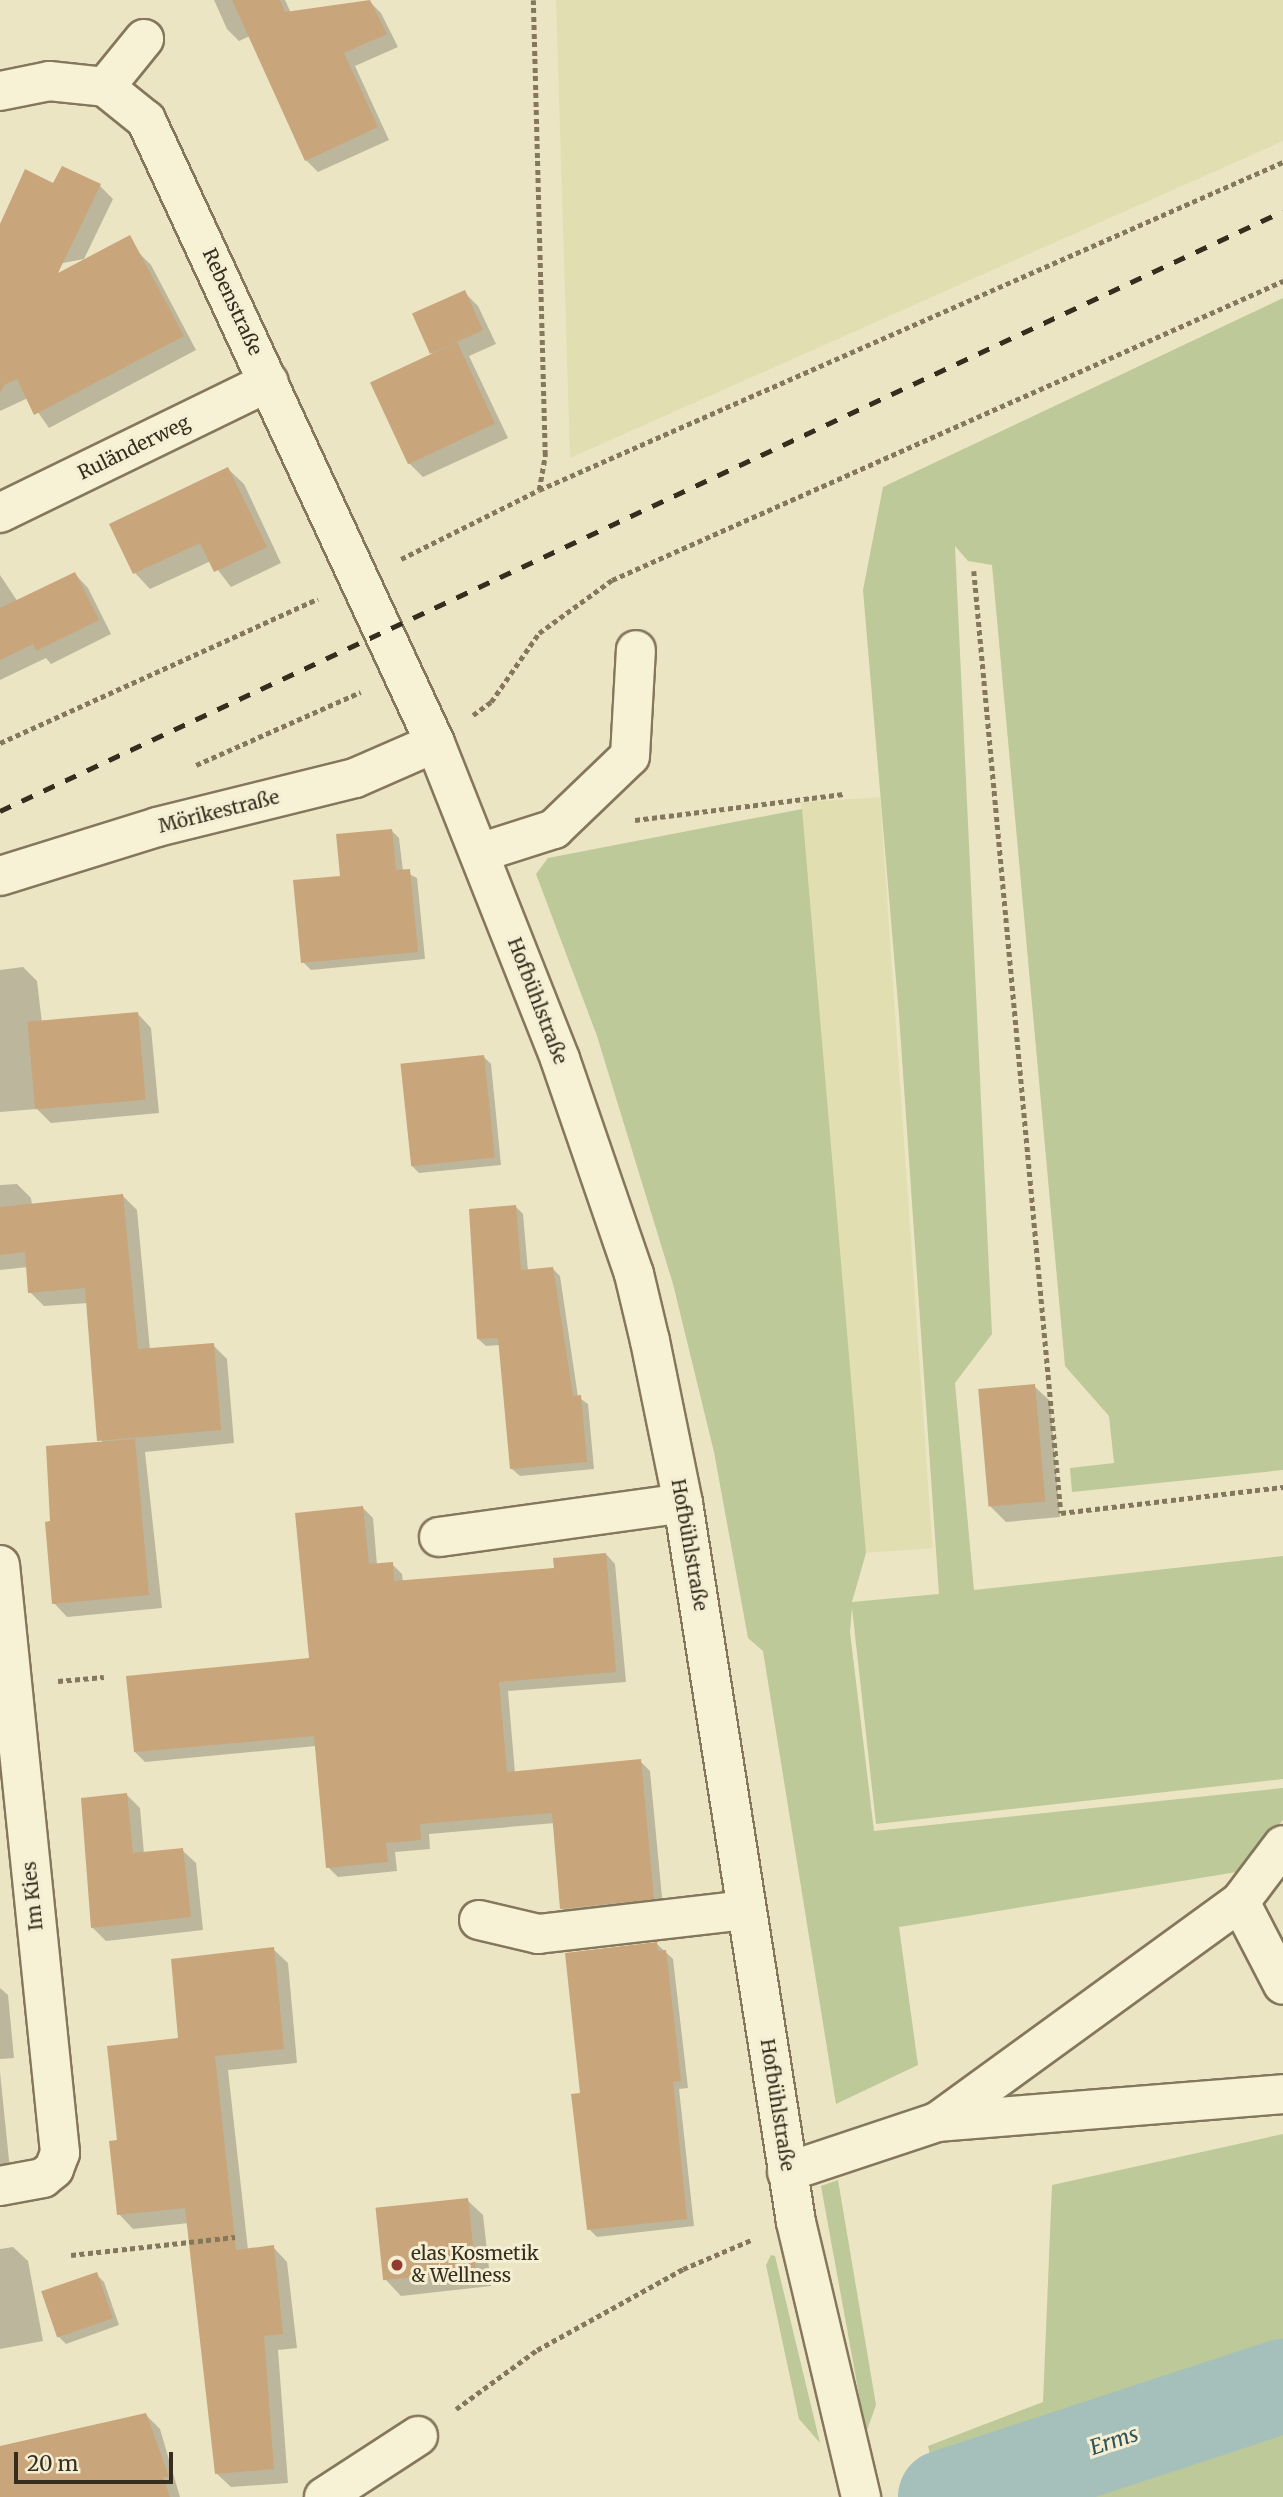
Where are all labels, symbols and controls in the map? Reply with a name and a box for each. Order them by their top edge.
street label: Rebenstraße [197,245,267,359]
street label: Ruländerweg [74,411,194,485]
street label: Mörikestraße [156,786,282,838]
street label: Hofbühlstraße [502,935,572,1067]
street label: Hofbühlstraße [666,1477,712,1613]
street label: Im Kies [18,1860,48,1932]
street label: Hofbühlstraße [755,2037,799,2173]
place label: elas Kosmetik & Wellness [411,2243,539,2287]
marker: elas Kosmetik & Wellness [389,2257,405,2273]
water label: Erms [1087,2421,1141,2461]
scale bar [18,2438,177,2482]
text: 20 m [27,2450,78,2477]

